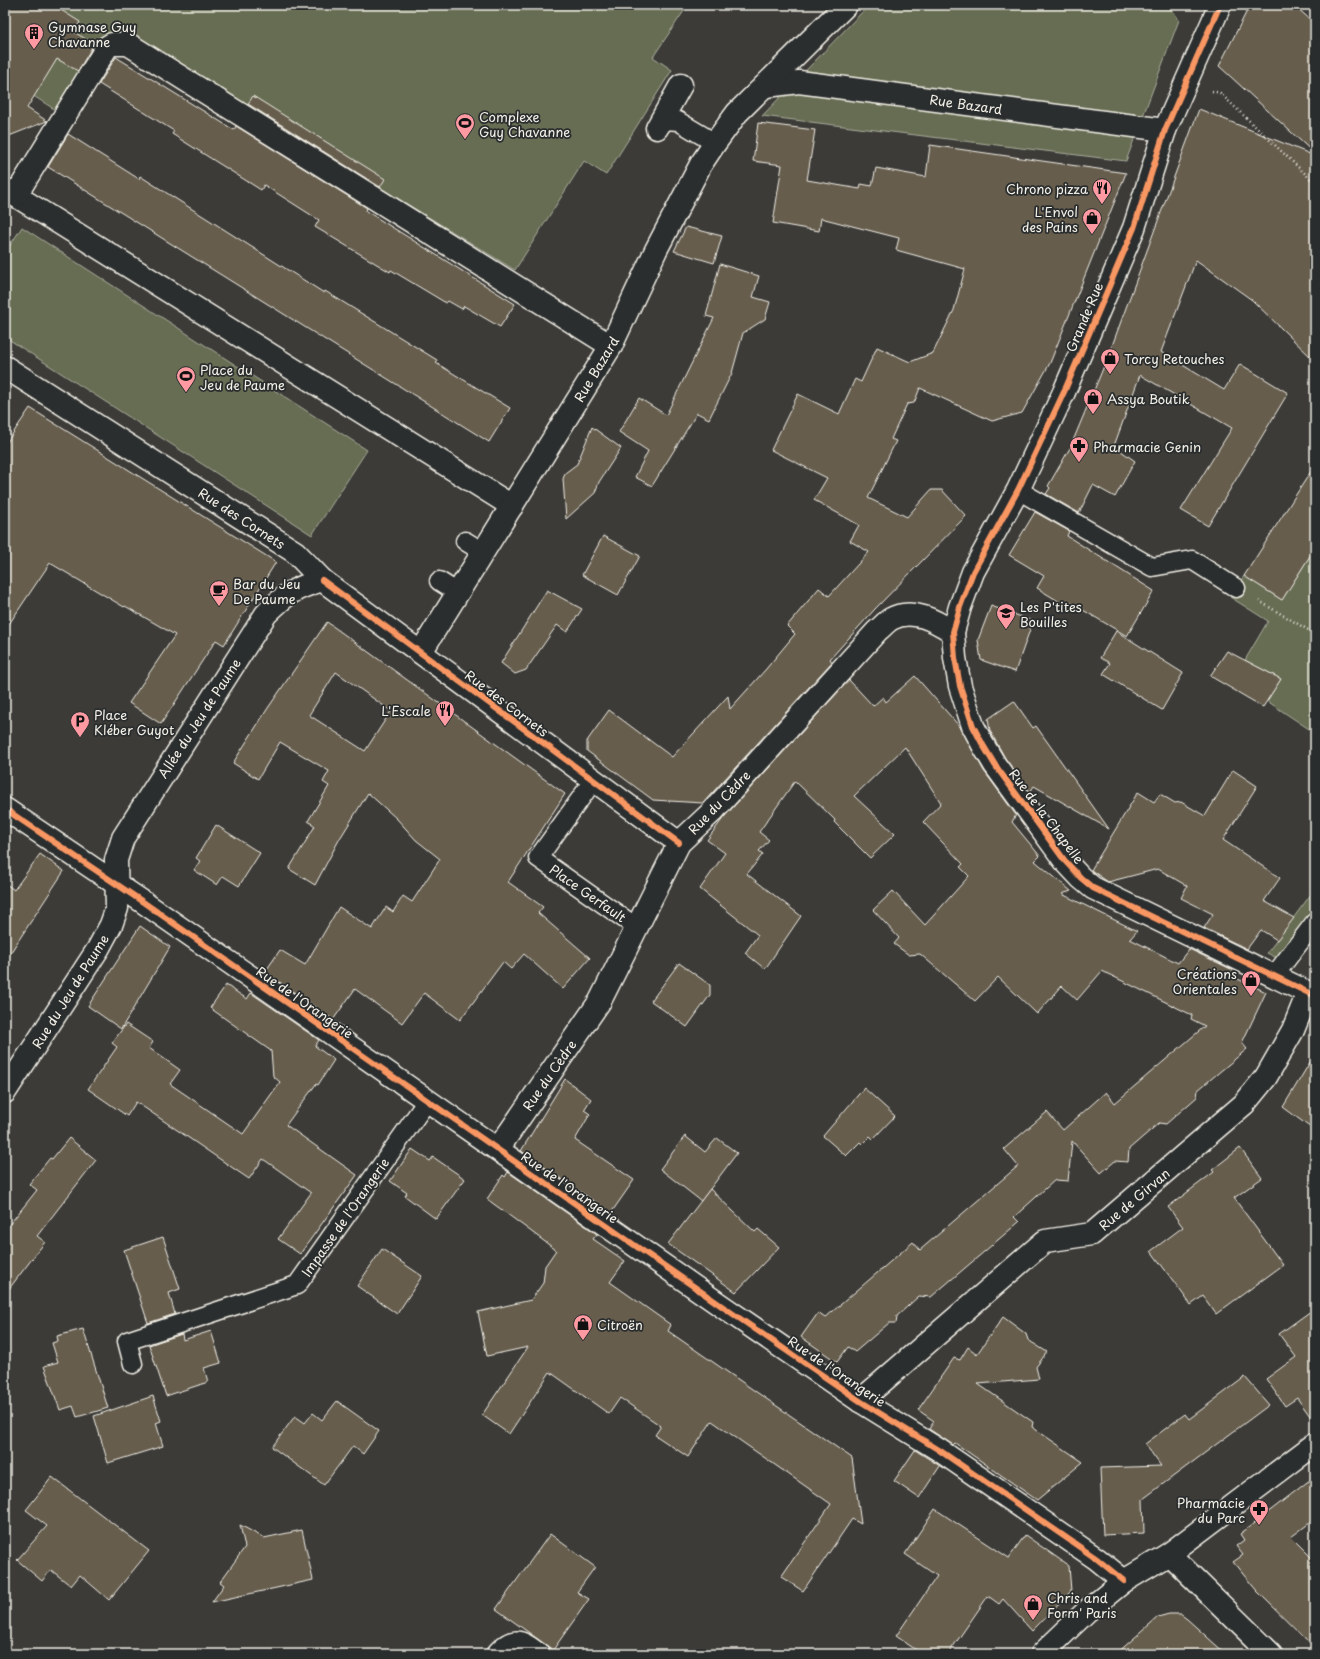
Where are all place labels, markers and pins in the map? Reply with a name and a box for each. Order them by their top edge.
place label: Gymnase Guy Chavanne [48,17,136,51]
building icon: Gymnase Guy Chavanne [23,22,45,50]
place label: Complexe Guy Chavanne [479,107,570,141]
sports icon: Complexe Guy Chavanne [454,112,476,140]
restaurant icon: Chrono pizza [1091,177,1113,205]
place label: Chrono pizza [1006,179,1089,198]
place label: L'Envol des Pains [1022,202,1078,236]
shop icon: L'Envol des Pains [1081,207,1103,235]
shop icon: Torcy Retouches [1099,347,1121,375]
place label: Torcy Retouches [1124,349,1225,368]
place label: Place du Jeu de Paume [200,360,285,394]
sports icon: Place du Jeu de Paume [175,365,197,393]
shop icon: Assya Boutik [1082,387,1104,415]
place label: Assya Boutik [1107,389,1190,408]
pharmacy icon: Pharmacie Genin [1068,435,1090,463]
place label: Pharmacie Genin [1093,437,1201,456]
place label: Bar du Jeu De Paume [233,574,300,608]
cafe icon: Bar du Jeu De Paume [208,579,230,607]
place label: Les P'tites Bouilles [1020,597,1082,631]
school or university icon: Les P'tites Bouilles [995,602,1017,630]
restaurant icon: L'Escale [434,699,456,727]
place label: L'Escale [381,701,431,720]
place label: Place Kléber Guyot [94,705,174,739]
parking icon: Place Kléber Guyot [69,710,91,738]
place label: Créations Orientales [1173,964,1237,998]
shop icon: Créations Orientales [1240,969,1262,997]
shop icon: Citroën [572,1313,594,1341]
place label: Citroën [597,1315,643,1334]
place label: Pharmacie du Parc [1177,1493,1245,1527]
pharmacy icon: Pharmacie du Parc [1248,1498,1270,1526]
place label: Chris and Form' Paris [1047,1588,1116,1622]
shop icon: Chris and Form' Paris [1022,1593,1044,1621]

